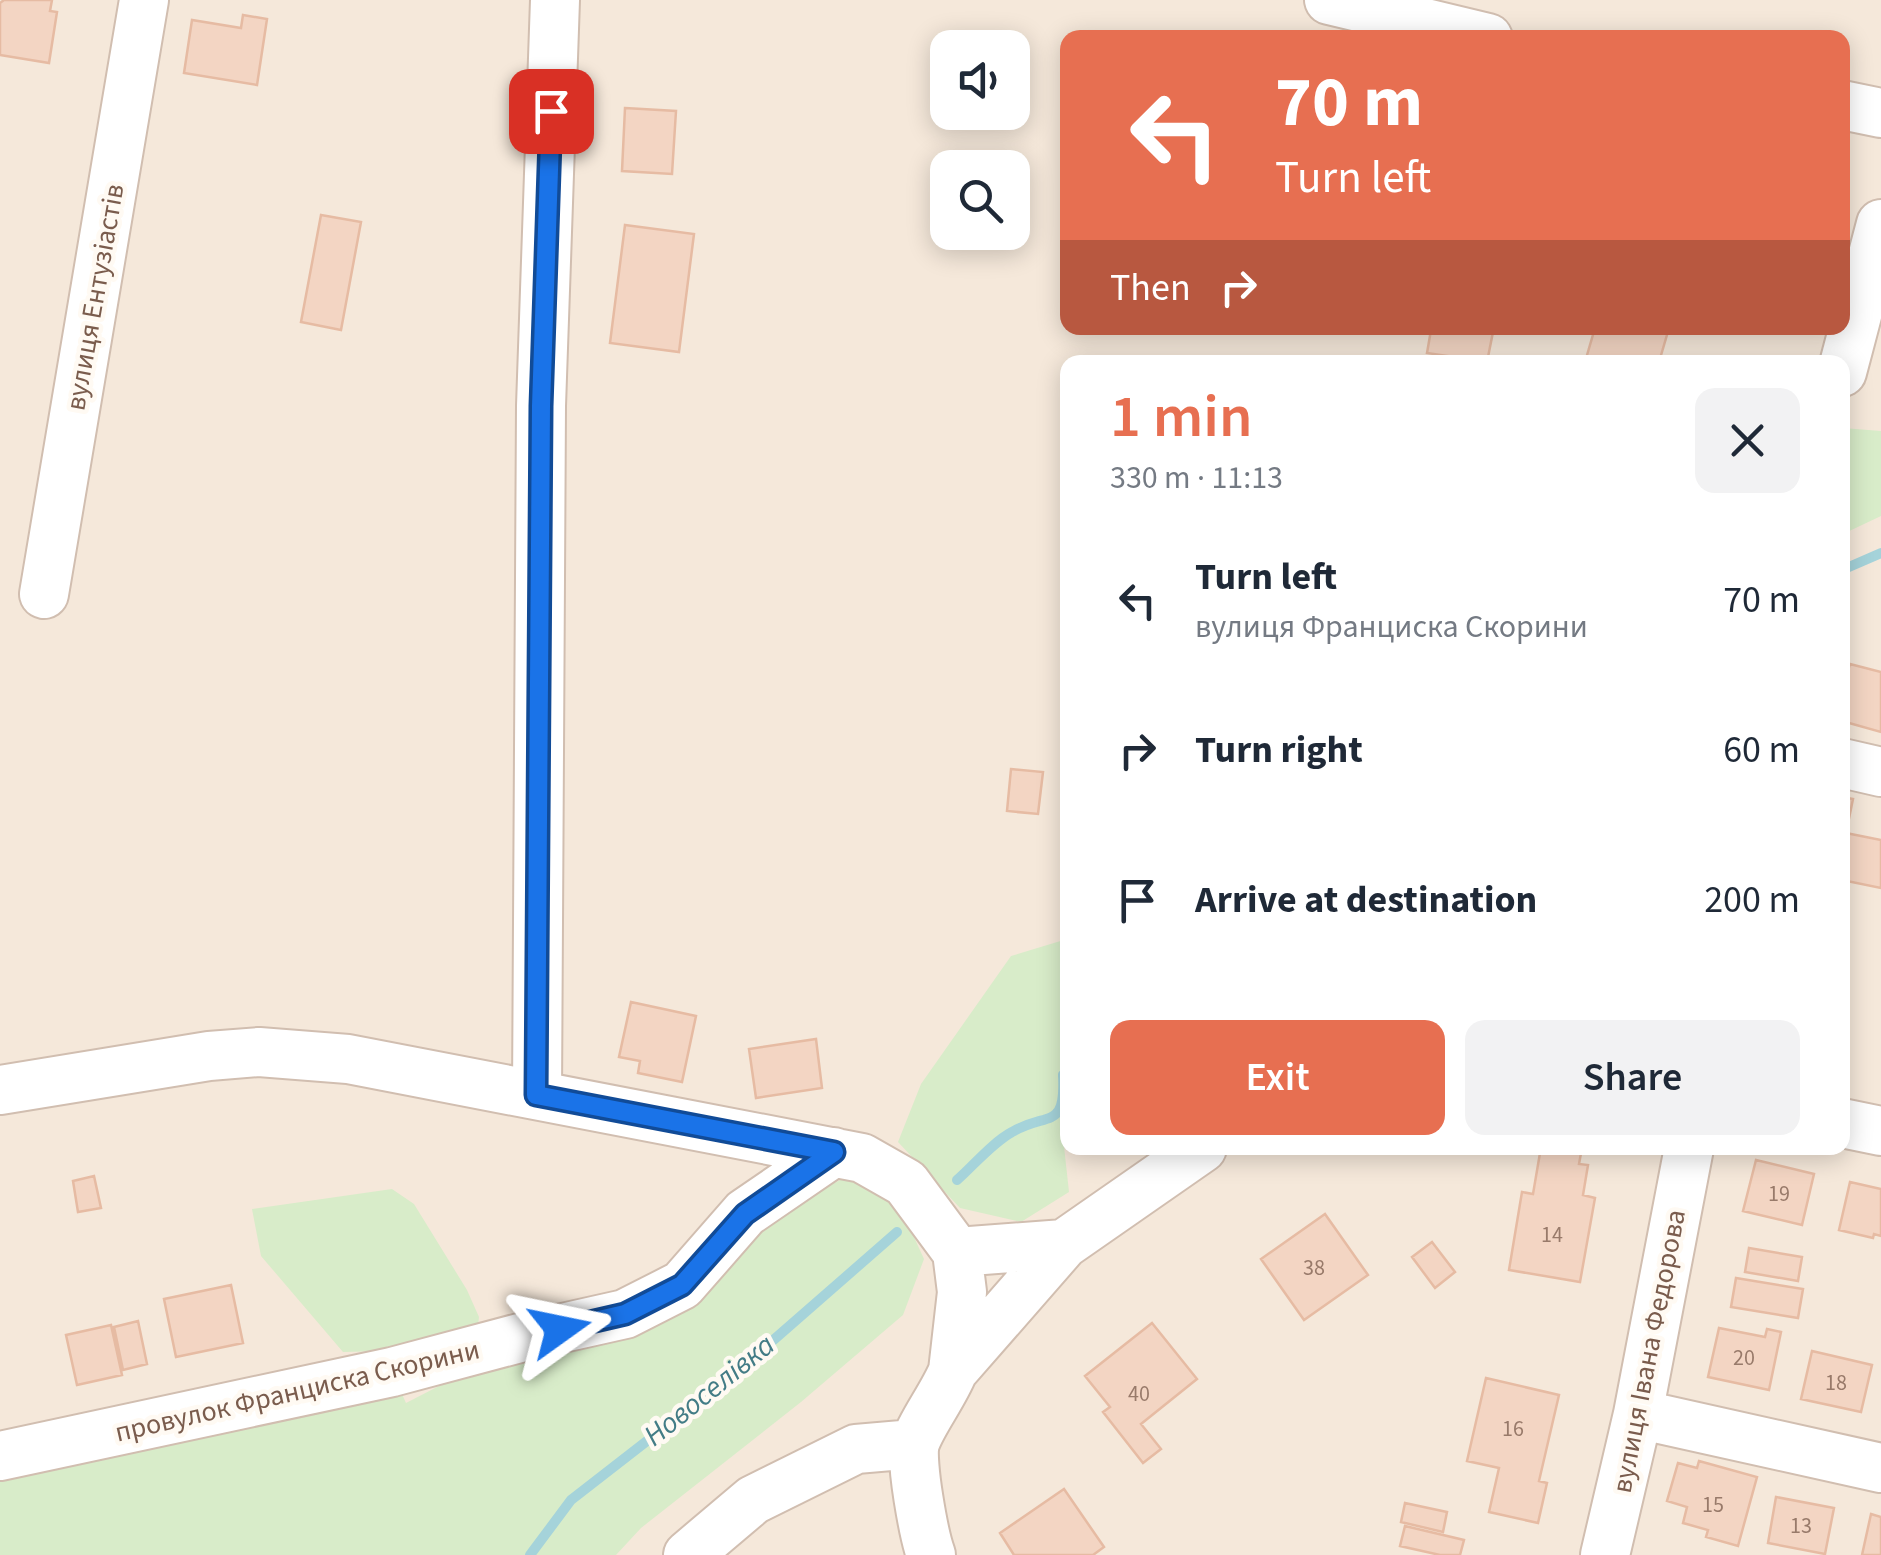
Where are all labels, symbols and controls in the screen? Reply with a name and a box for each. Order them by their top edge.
map controls [930,30,1030,250]
button: sound [930,30,1030,130]
text: 70 m [1275,53,1423,153]
pin [509,69,594,154]
icon: left [1110,70,1240,200]
icon: arrive [524,84,579,139]
text: Turn left [1275,146,1431,210]
button: search [930,150,1030,250]
street label: вулиця Ентузіастів [55,181,135,414]
icon: right [1211,260,1266,315]
text: Then [1110,261,1191,315]
text: 1 min [1110,375,1253,460]
button: close [1695,388,1800,493]
text: 330 m · 11:13 [1110,455,1283,501]
text: Turn left [1195,550,1337,604]
icon: left [1110,573,1165,628]
text: 70 m [1723,573,1800,627]
text: вулиця Франциска Скорини [1195,604,1588,650]
icon: right [1110,723,1165,778]
text: Turn right [1195,723,1363,777]
text: 60 m [1723,723,1800,777]
icon: arrive [1110,873,1165,928]
text: Arrive at destination [1195,873,1537,927]
text: 200 m [1704,873,1800,927]
button: Exit [1110,1020,1445,1135]
button: Share [1465,1020,1800,1135]
house number: 19 [1768,1178,1790,1210]
street label: вулиця Івана Федорова [1602,1206,1696,1496]
house number: 14 [1541,1219,1563,1251]
house number: 38 [1303,1252,1325,1284]
position arrow [508,1277,612,1381]
water label: Новоселівка [635,1324,784,1457]
street label: провулок Франциска Скорини [111,1330,484,1452]
house number: 20 [1733,1342,1755,1374]
house number: 18 [1825,1367,1847,1399]
house number: 40 [1128,1378,1150,1410]
house number: 16 [1502,1413,1524,1445]
house number: 15 [1702,1489,1724,1521]
house number: 13 [1790,1510,1812,1542]

